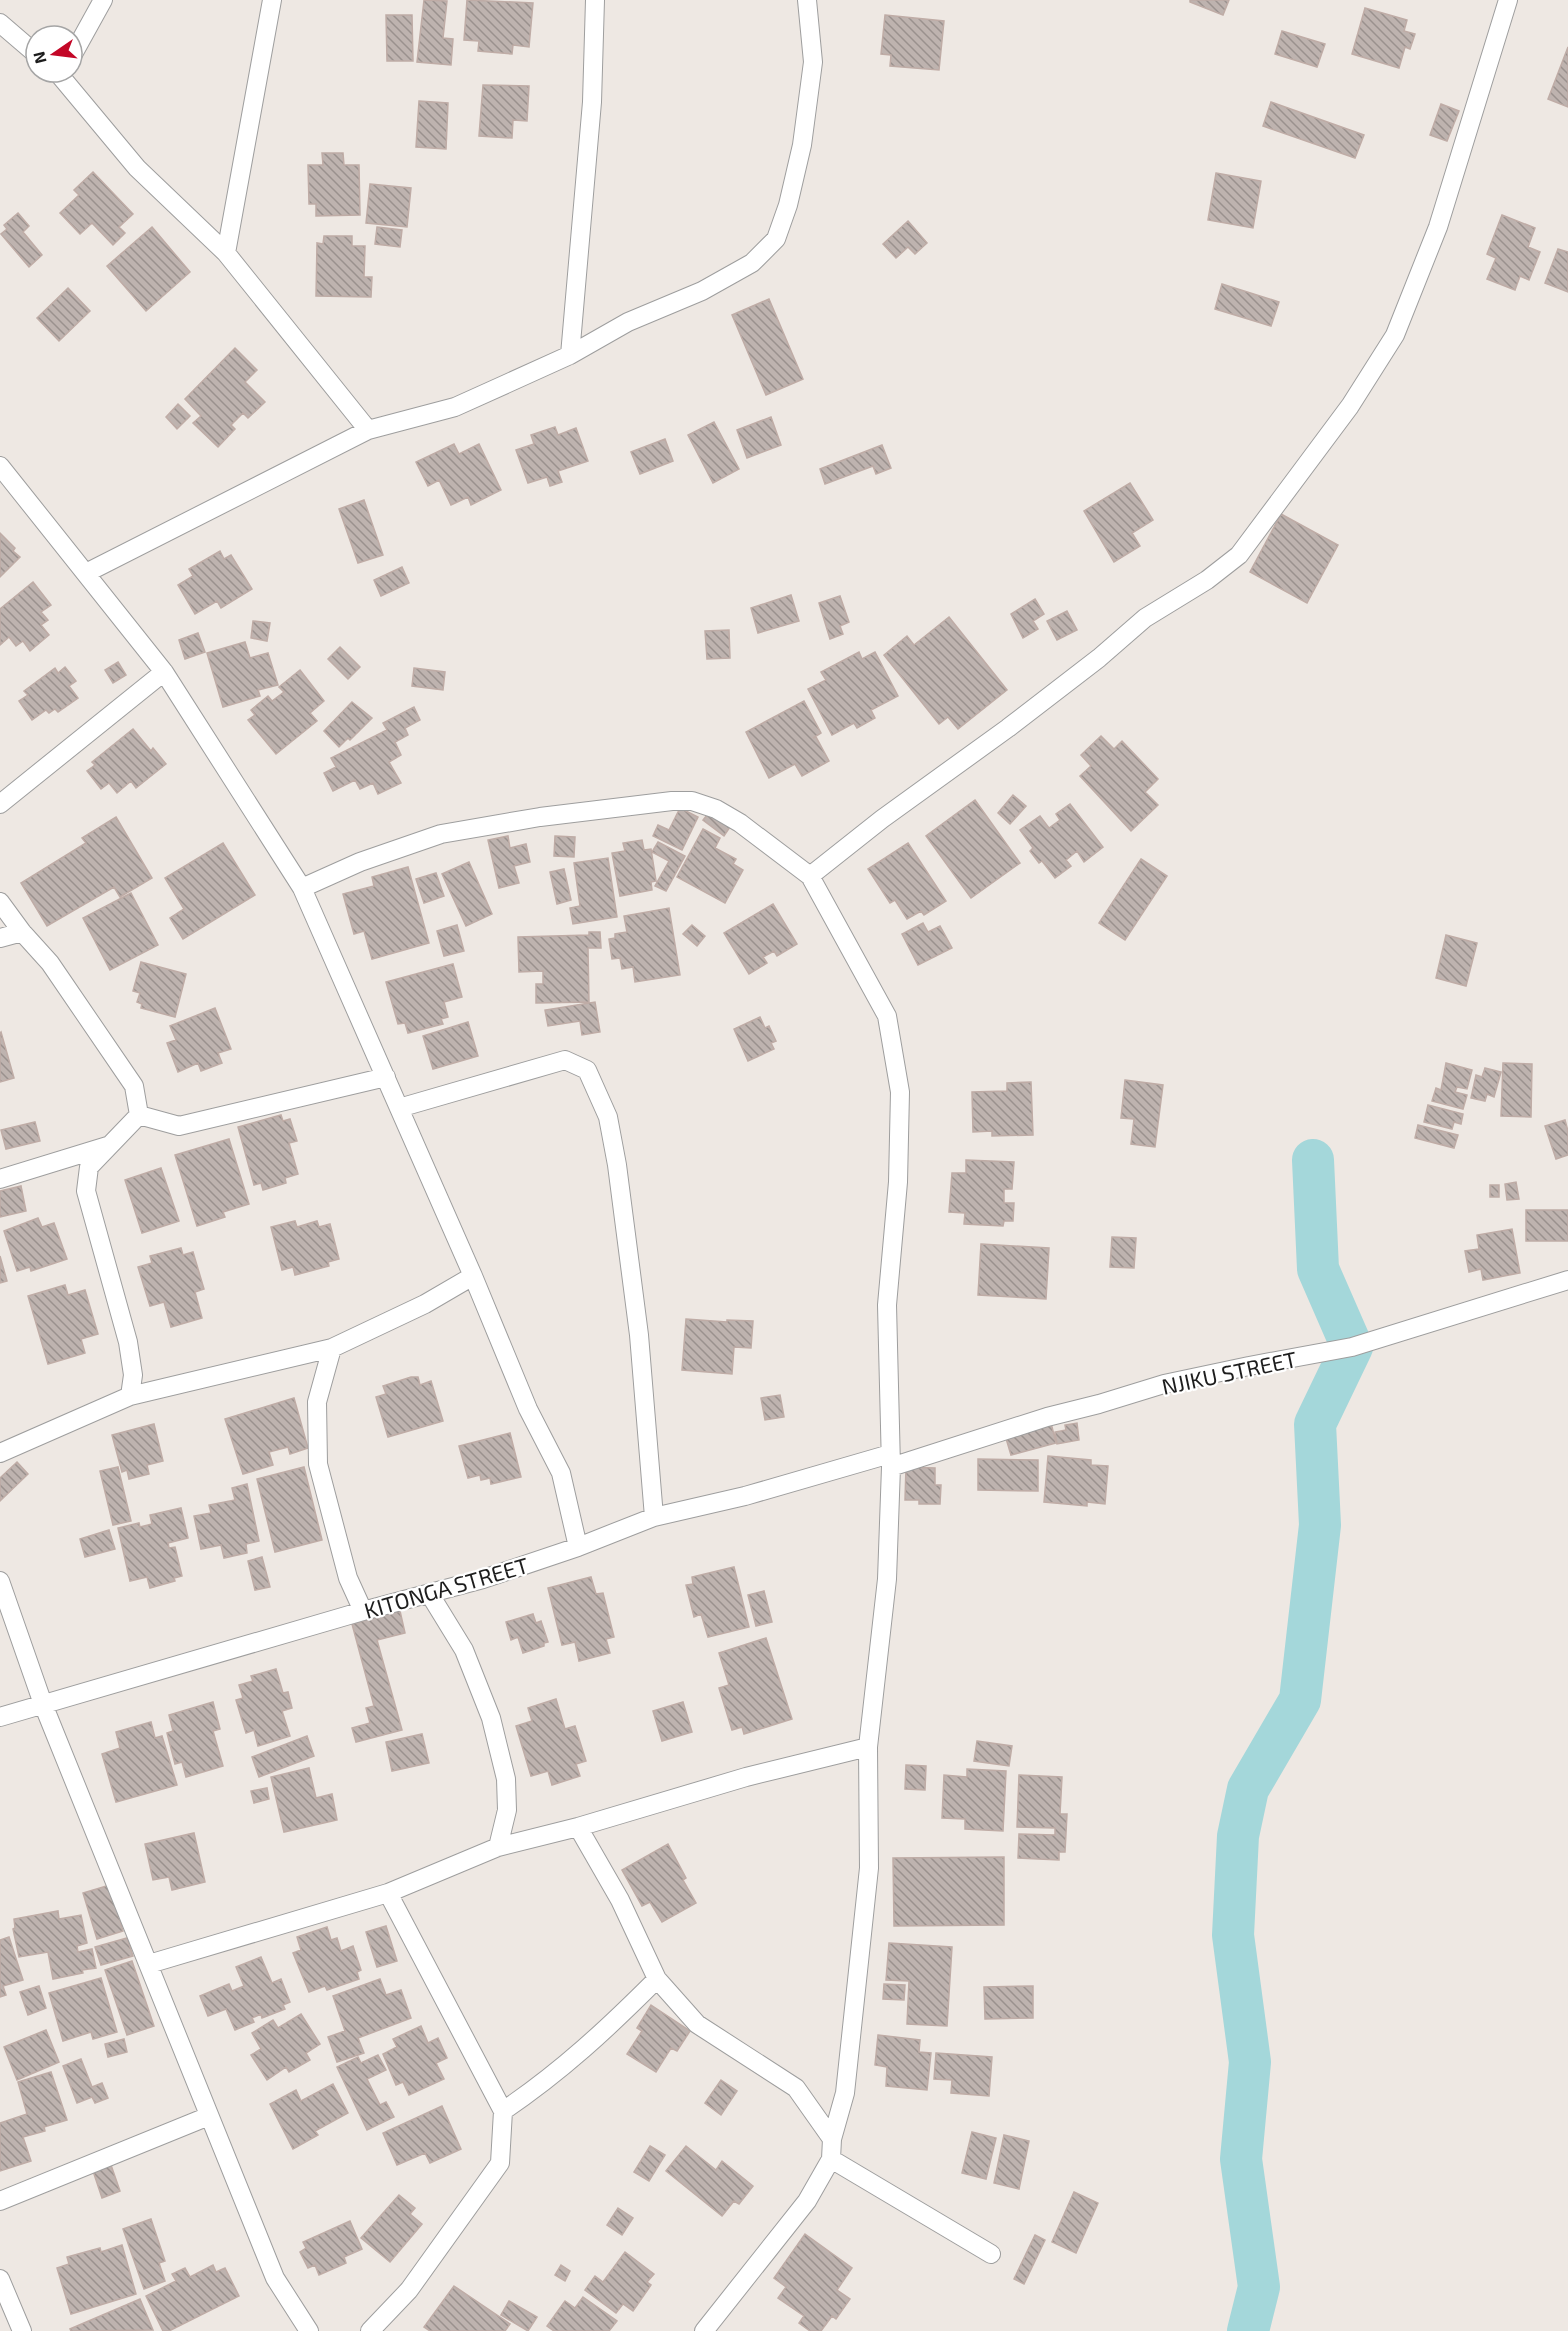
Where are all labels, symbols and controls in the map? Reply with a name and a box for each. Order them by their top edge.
north arrow [24,24,84,84]
text: N [28,50,50,66]
street label: NJIKU STREET [1159,1345,1299,1399]
street label: KITONGA STREET [361,1551,531,1623]

